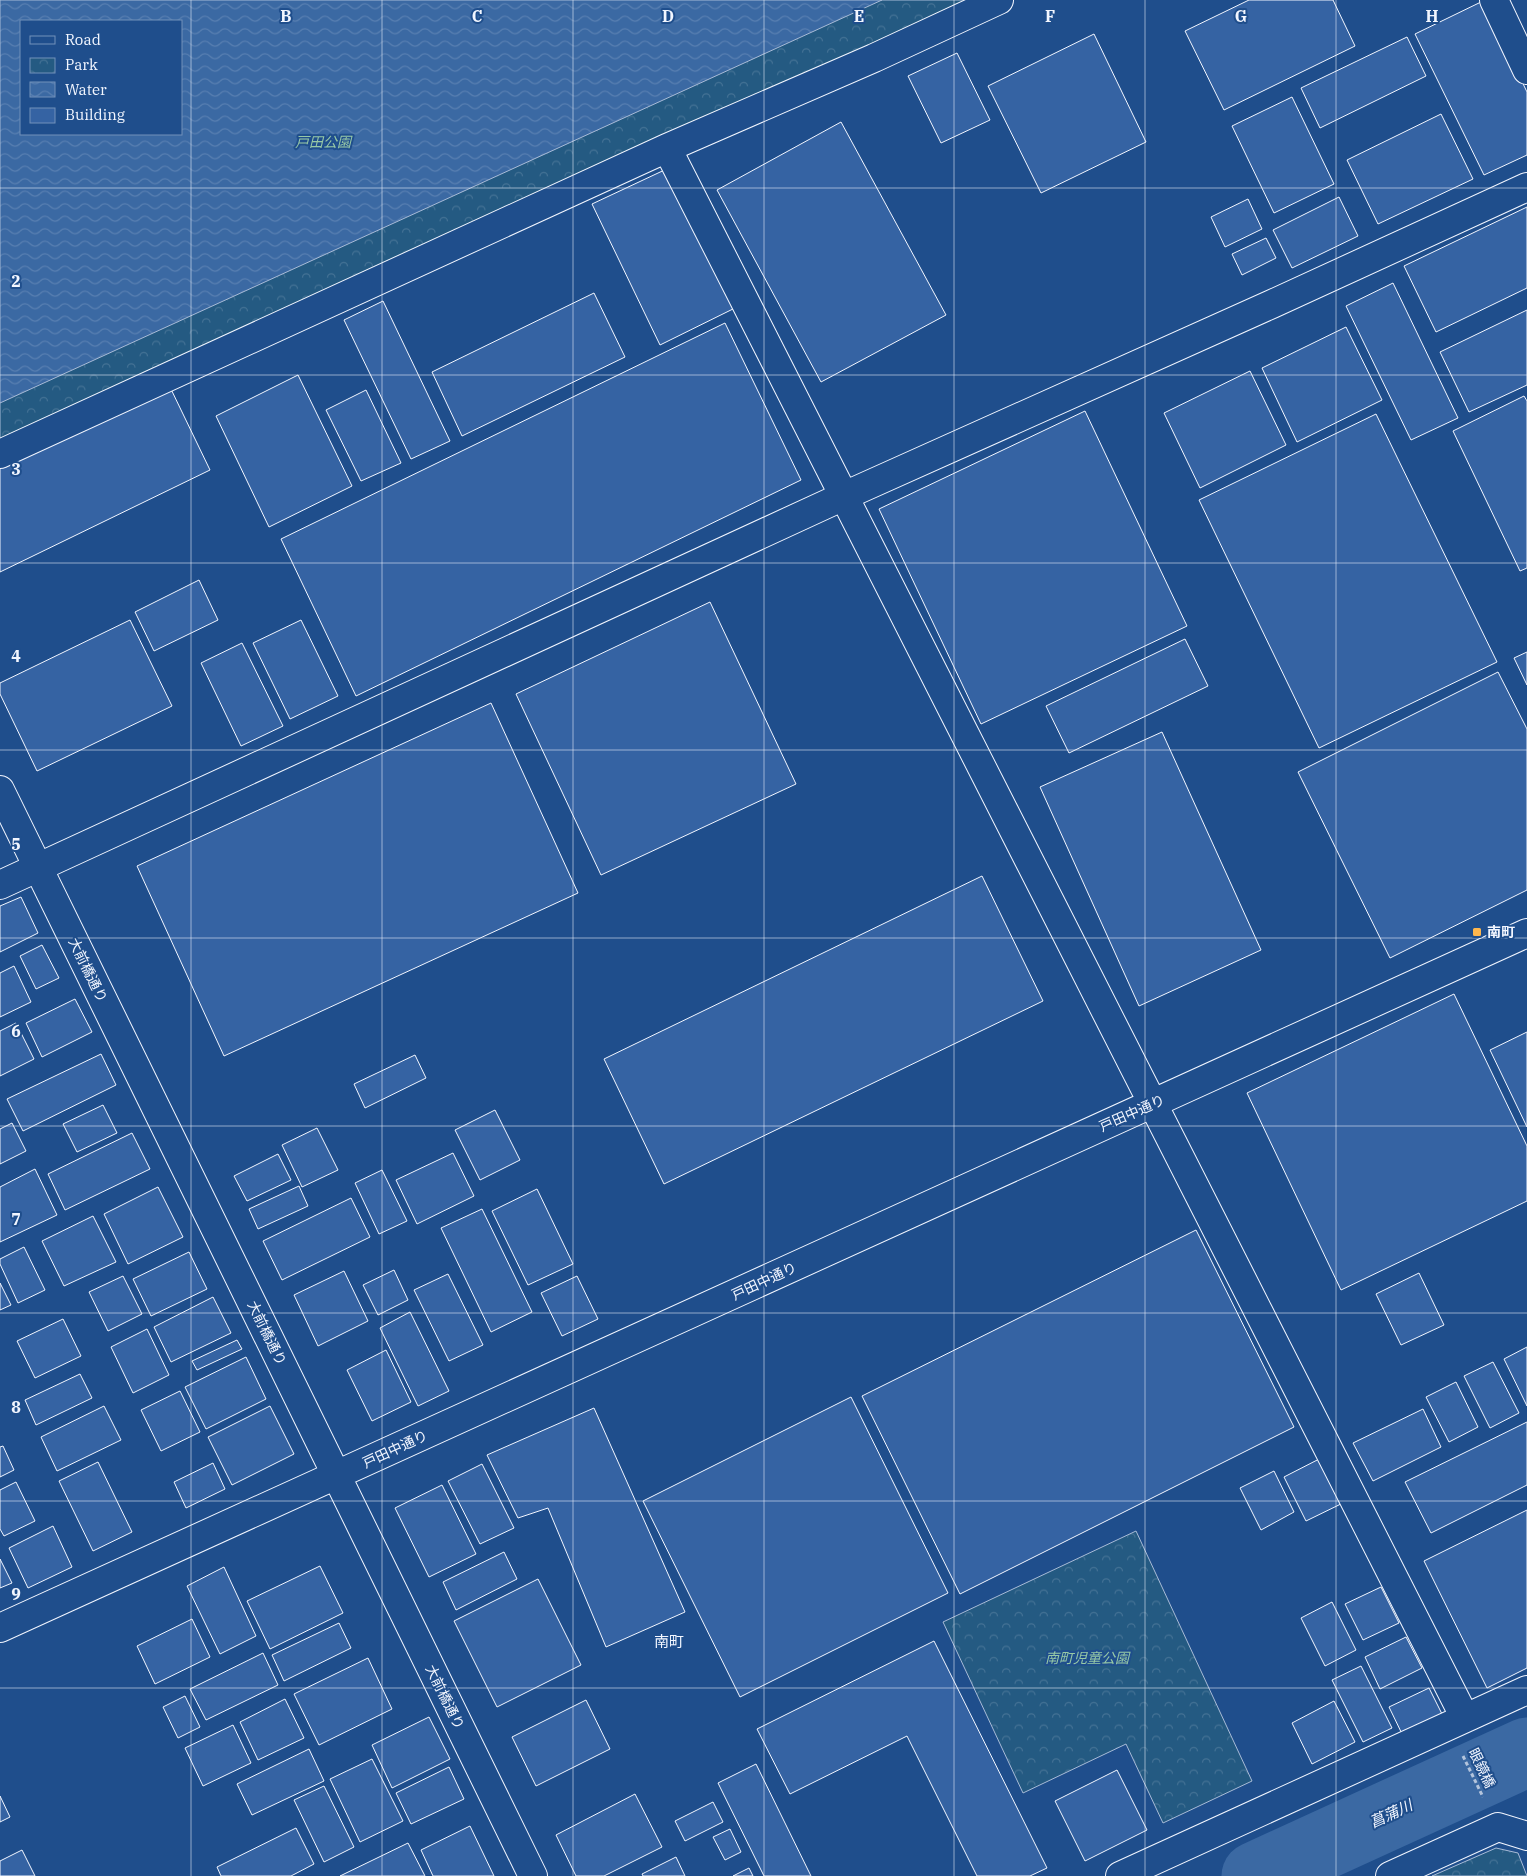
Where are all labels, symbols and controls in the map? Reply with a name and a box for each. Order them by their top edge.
text: B [280,6,292,26]
text: C [472,6,482,26]
text: D [662,6,674,26]
text: E [854,6,864,26]
text: F [1045,6,1055,26]
text: G [1235,6,1247,26]
text: H [1426,6,1439,26]
legend [20,20,182,135]
text: Road [65,30,101,49]
text: Park [65,55,98,74]
text: Water [65,80,107,99]
text: Building [65,105,125,124]
park label: 戸田公園 [295,133,353,151]
text: 2 [11,271,21,291]
text: 3 [11,459,21,479]
text: 4 [11,646,21,666]
text: 5 [11,834,21,854]
place label: 南町 [1487,923,1515,941]
marker: 南町 [1471,926,1483,938]
street label: 大前橋通り [65,935,111,1005]
text: 6 [11,1021,21,1041]
street label: 戸田中通り [1096,1091,1168,1135]
text: 7 [11,1209,21,1229]
street label: 戸田中通り [728,1258,800,1304]
street label: 大前橋通り [244,1298,290,1368]
text: 8 [11,1397,21,1417]
street label: 戸田中通り [359,1426,431,1472]
text: 9 [11,1584,21,1604]
district label: 南町 [654,1632,684,1651]
park label: 南町児童公園 [1045,1649,1131,1667]
street label: 大前橋通り [422,1662,468,1732]
street label: 眼鏡橋 [1465,1745,1499,1791]
water label: 菖蒲川 [1366,1795,1417,1832]

